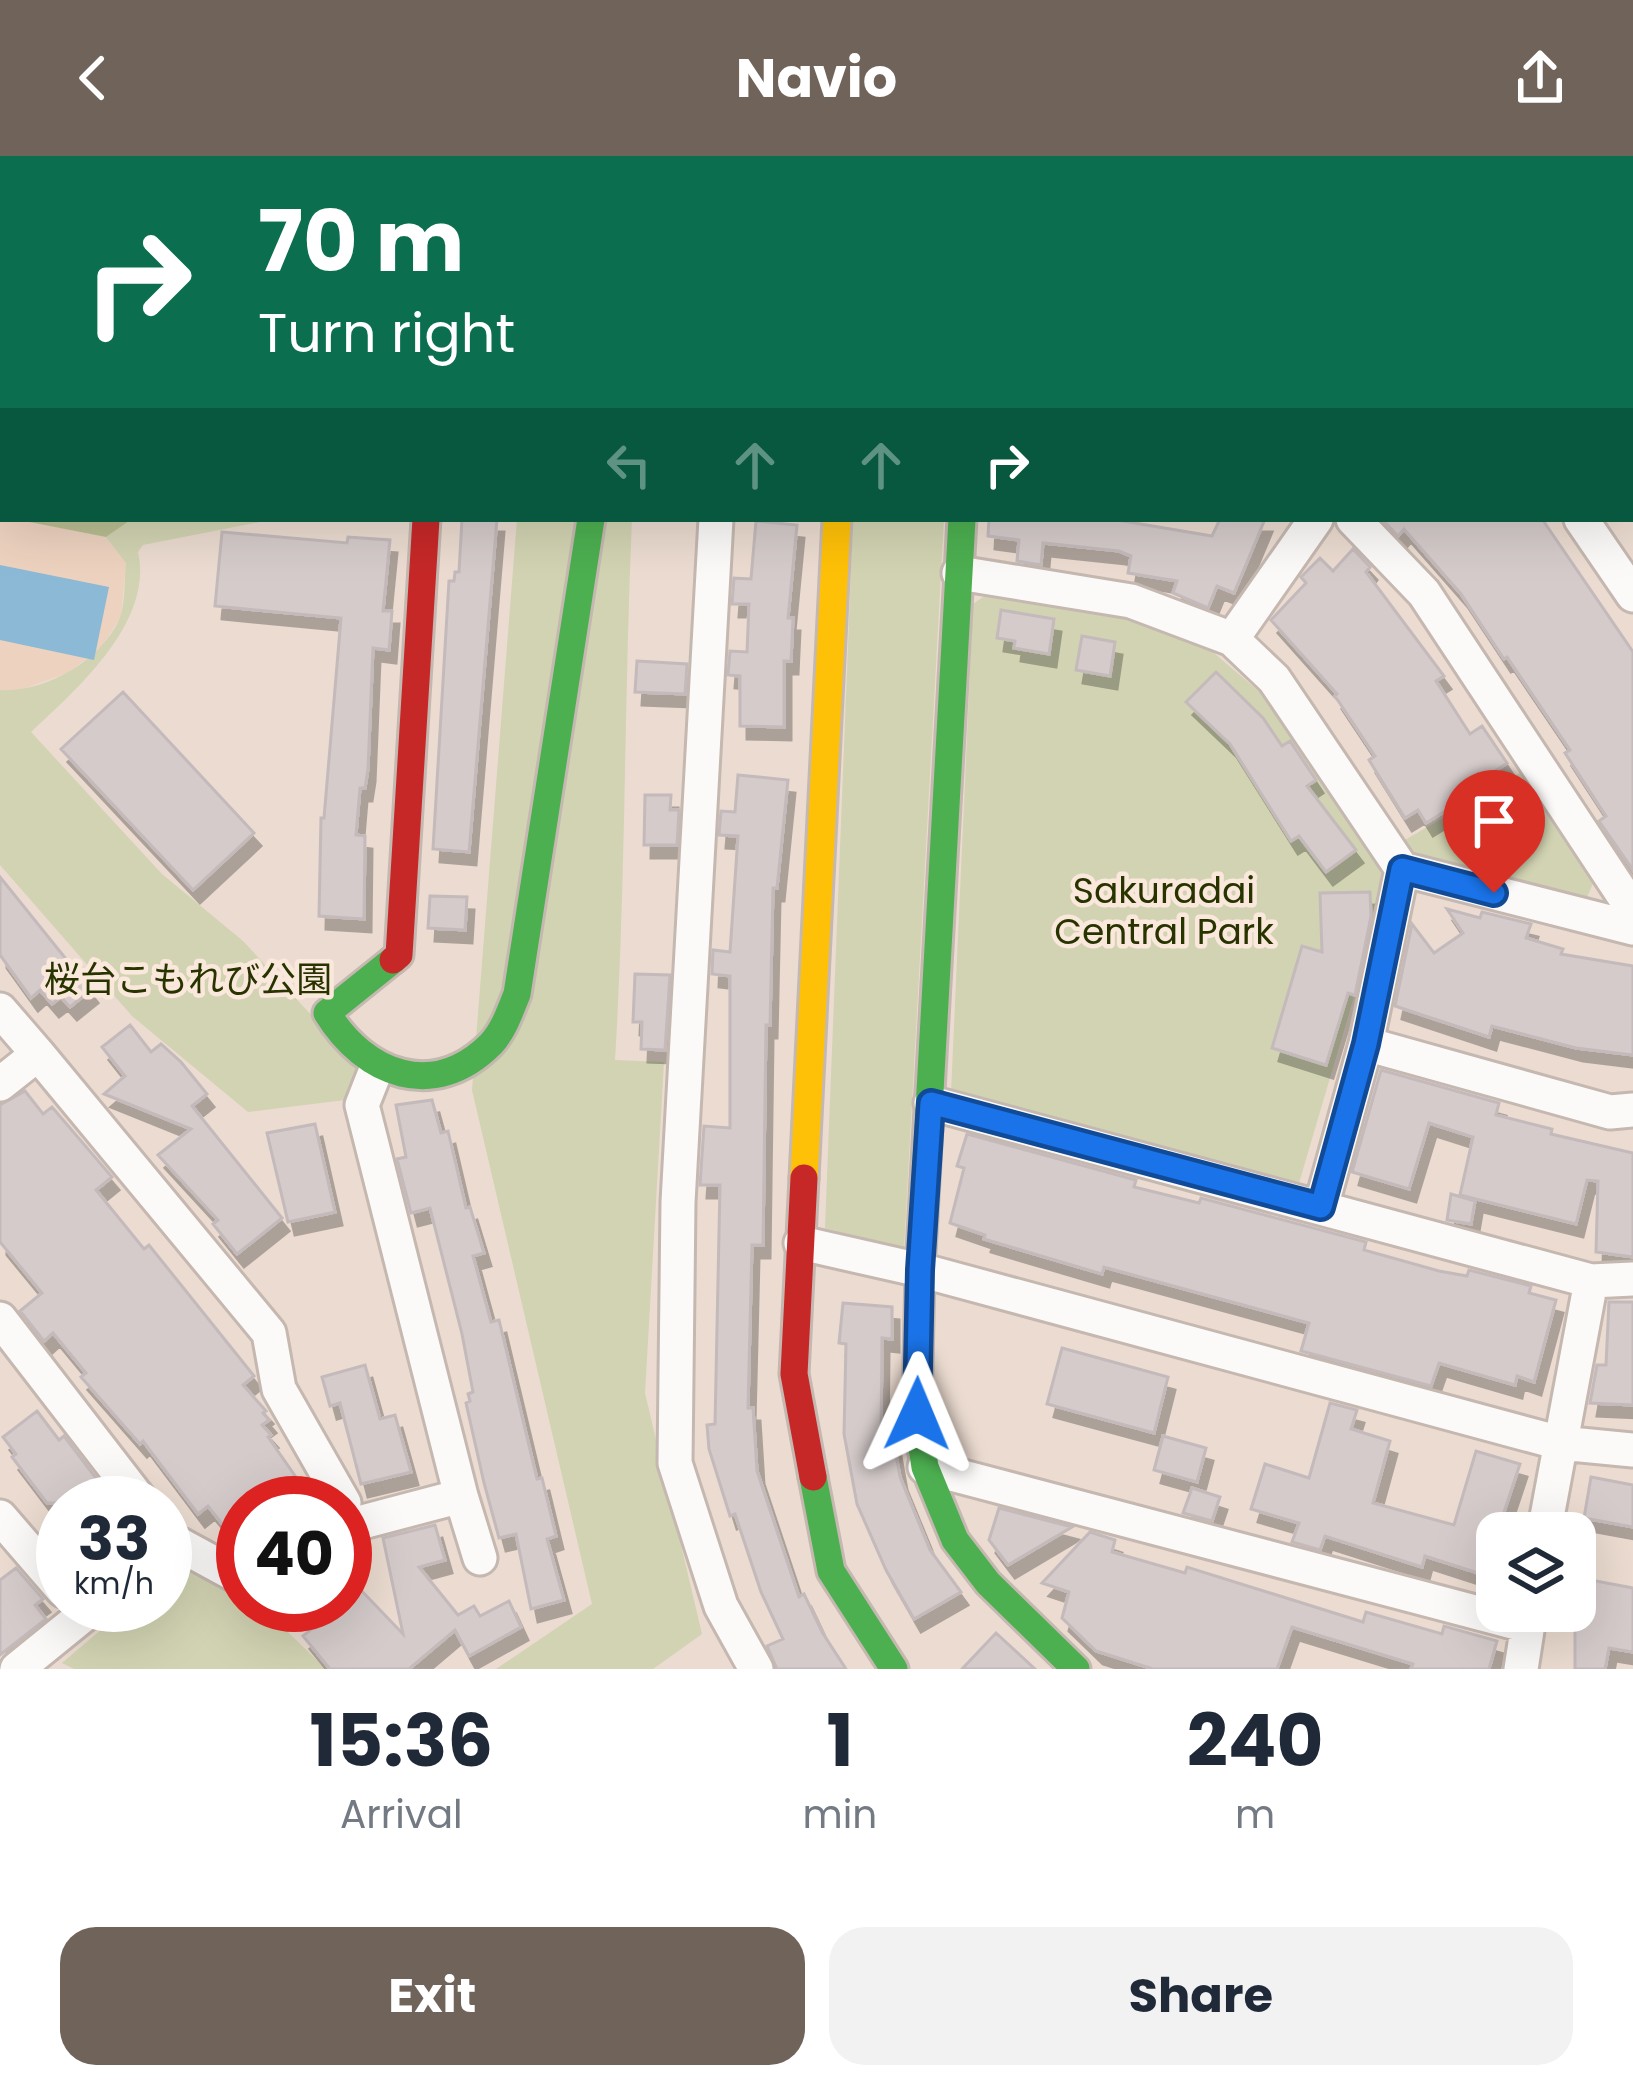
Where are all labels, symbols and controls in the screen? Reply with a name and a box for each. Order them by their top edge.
text: Navio [736,40,897,116]
icon: back [60,45,126,111]
icon: share [1507,45,1573,111]
text: 70 m [258,183,464,300]
icon: right [60,204,216,360]
text: Turn right [258,295,515,371]
icon: left [596,432,662,498]
icon: ahead [722,432,788,498]
icon: ahead [848,432,914,498]
icon: right [974,432,1040,498]
pin [1443,770,1545,893]
icon: arrive [1461,788,1527,854]
park label: Sakuradai Central Park [1054,865,1274,957]
park label: 桜台こもれび公園 [44,954,332,1005]
position arrow [854,1351,980,1477]
speed limit sign: 40 [216,1476,372,1632]
text: 33 [78,1497,150,1581]
map controls [1476,1512,1596,1632]
button: layers [1476,1512,1596,1632]
text: km/h [74,1562,154,1605]
text: 15:36 [309,1690,493,1791]
text: 1 [826,1690,854,1791]
text: 240 [1187,1690,1324,1791]
text: Arrival [340,1787,463,1842]
text: min [803,1787,877,1842]
text: m [1235,1787,1275,1842]
button: Exit [60,1927,805,2065]
button: Share [829,1927,1573,2065]

